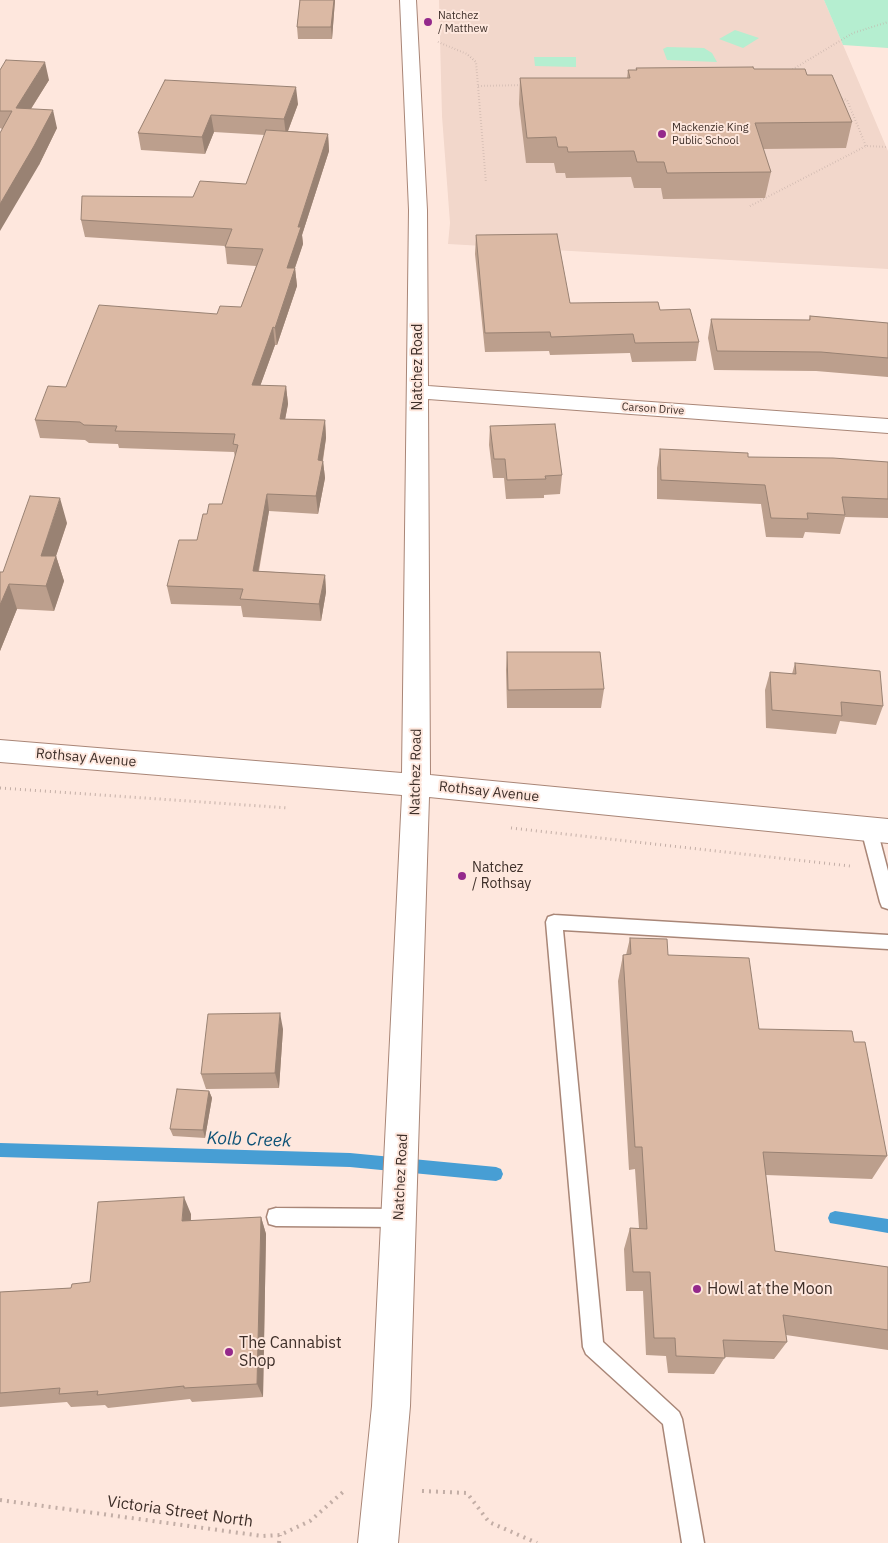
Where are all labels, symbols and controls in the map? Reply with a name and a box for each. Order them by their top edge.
place label: Natchez / Matthew [438,9,488,35]
marker: Natchez / Matthew [422,16,434,28]
place label: Mackenzie King Public School [672,121,749,147]
marker: Mackenzie King Public School [656,128,668,140]
street label: Natchez Road [410,324,426,410]
street label: Carson Drive [621,400,685,418]
street label: Natchez Road [407,728,425,816]
street label: Rothsay Avenue [35,745,137,771]
street label: Rothsay Avenue [438,778,540,806]
place label: Natchez / Rothsay [472,860,531,892]
marker: Natchez / Rothsay [456,870,468,882]
water label: Kolb Creek [206,1128,292,1152]
street label: Natchez Road [390,1133,412,1221]
place label: Howl at the Moon [707,1279,833,1299]
marker: Howl at the Moon [691,1283,703,1295]
place label: The Cannabist Shop [239,1333,342,1371]
marker: The Cannabist Shop [223,1346,235,1358]
street label: Victoria Street North [106,1492,254,1532]

